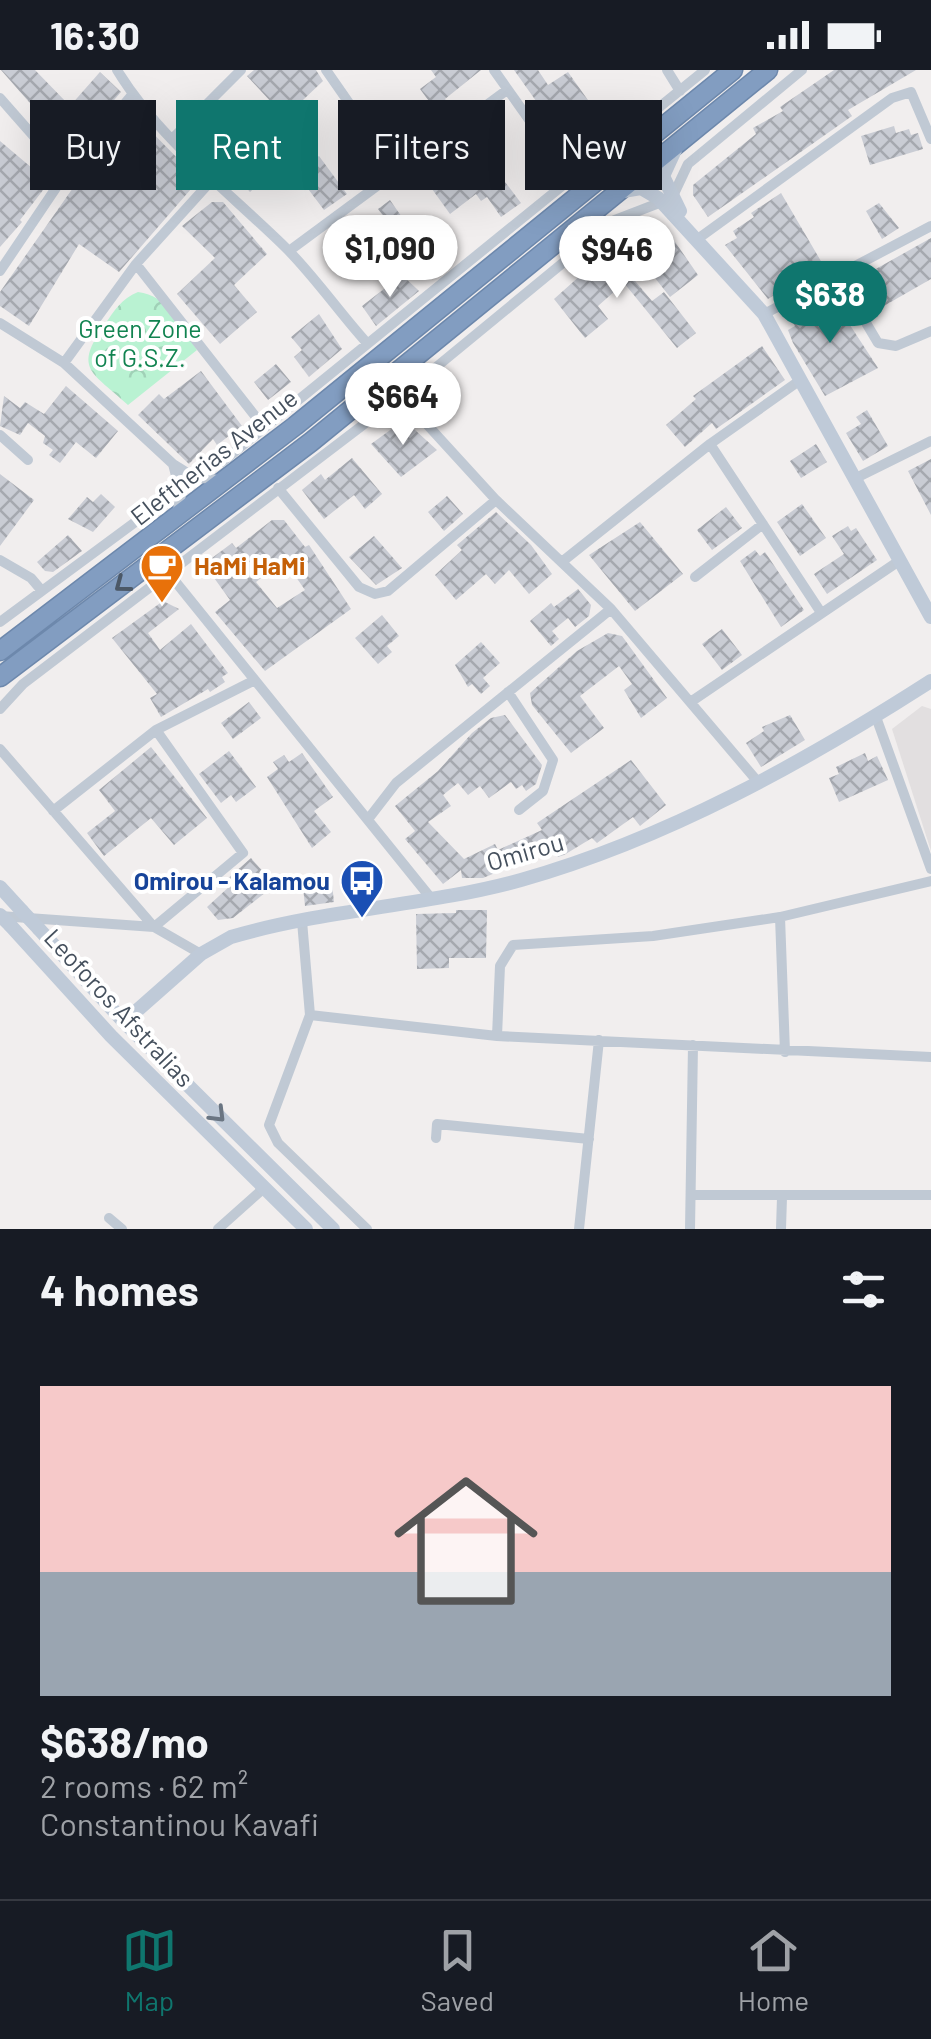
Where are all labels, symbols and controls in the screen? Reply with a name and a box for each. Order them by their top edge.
text: 16:30 [50,12,140,58]
chip: Buy [30,100,156,190]
chip: Rent [176,100,318,190]
chip: Filters [338,100,505,190]
chip: New [525,100,662,190]
pin: $1,090 [309,215,471,300]
pin: $946 [558,216,676,301]
text: $1,090 [345,228,435,266]
text: $946 [581,229,653,267]
pin: $638 [771,261,889,346]
text: $638 [795,274,865,312]
park label: Green Zone of G.S.Z. [78,313,202,372]
pin: $664 [344,363,462,448]
text: $664 [367,376,439,414]
street label: Eleftherias Avenue [124,382,303,531]
cafe icon: HaMi HaMi [139,543,185,604]
place label: HaMi HaMi [194,550,305,580]
one-way arrow [115,574,133,591]
street label: Omirou [483,826,567,876]
bus stop icon: Omirou - Kalamou [339,858,385,919]
place label: Omirou - Kalamou [134,865,330,895]
street label: Leoforos Afstralias [39,922,201,1093]
one-way arrow [207,1104,225,1122]
icon: filters [836,1262,891,1317]
text: 4 homes [40,1264,199,1314]
icon: home [376,1451,556,1631]
text: $638/mo [40,1716,209,1766]
text: 2 rooms · 62 m² [40,1766,248,1804]
text: Constantinou Kavafi [40,1804,319,1842]
tab: Map [122,1923,177,2017]
tab: Saved [421,1923,494,2017]
tab: Home [738,1923,809,2017]

